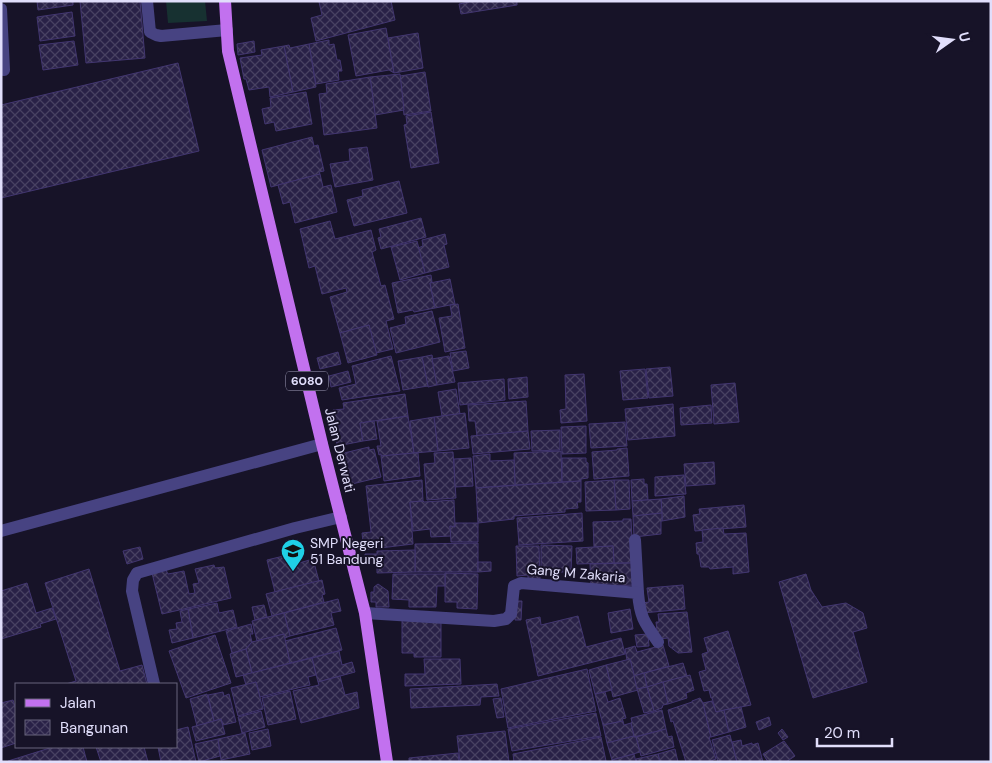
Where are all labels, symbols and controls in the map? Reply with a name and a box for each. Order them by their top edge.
north arrow [927,15,977,65]
text: U [955,30,975,44]
road number: 6080 [286,372,328,391]
street label: Jalan Derwati [321,406,359,494]
place label: SMP Negeri 51 Bandung [310,534,384,568]
school or university icon: SMP Negeri 51 Bandung [280,538,306,572]
street label: Gang M Zakaria [526,560,626,586]
legend [15,683,178,748]
text: Jalan [60,693,96,713]
scale bar [817,716,892,748]
text: Bangunan [60,718,128,738]
text: 20 m [824,723,860,743]

